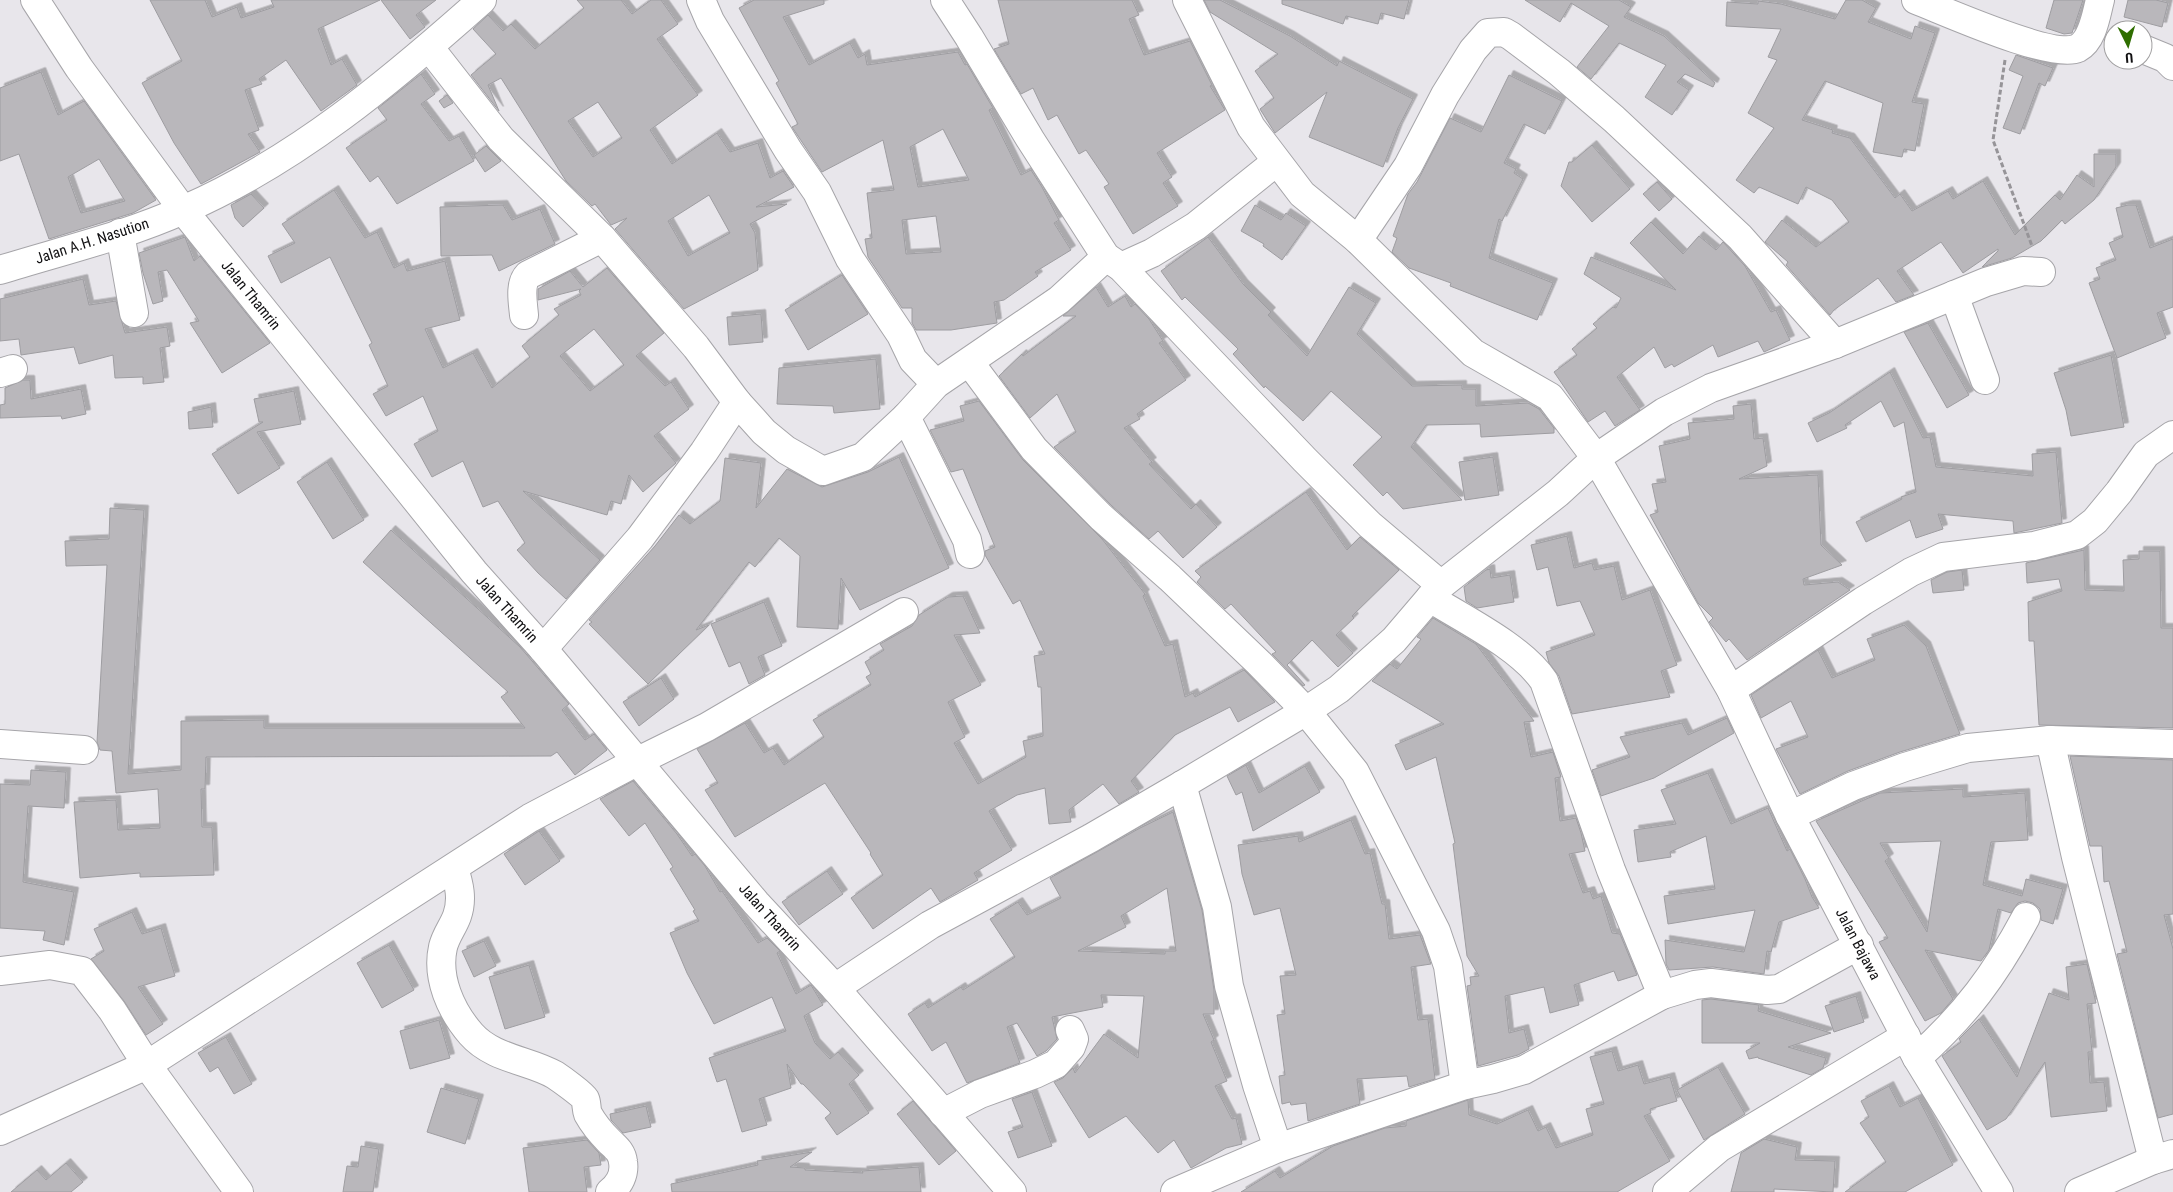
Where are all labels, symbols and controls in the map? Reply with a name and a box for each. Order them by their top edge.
north arrow [2103,20,2153,70]
text: U [2124,50,2134,66]
street label: Jalan A.H. Nasution [33,214,151,268]
street label: Jalan Thamrin [217,257,285,333]
street label: Jalan Thamrin [472,572,542,646]
street label: Jalan Thamrin [735,880,805,954]
street label: Jalan Bajawa [1832,905,1884,983]

